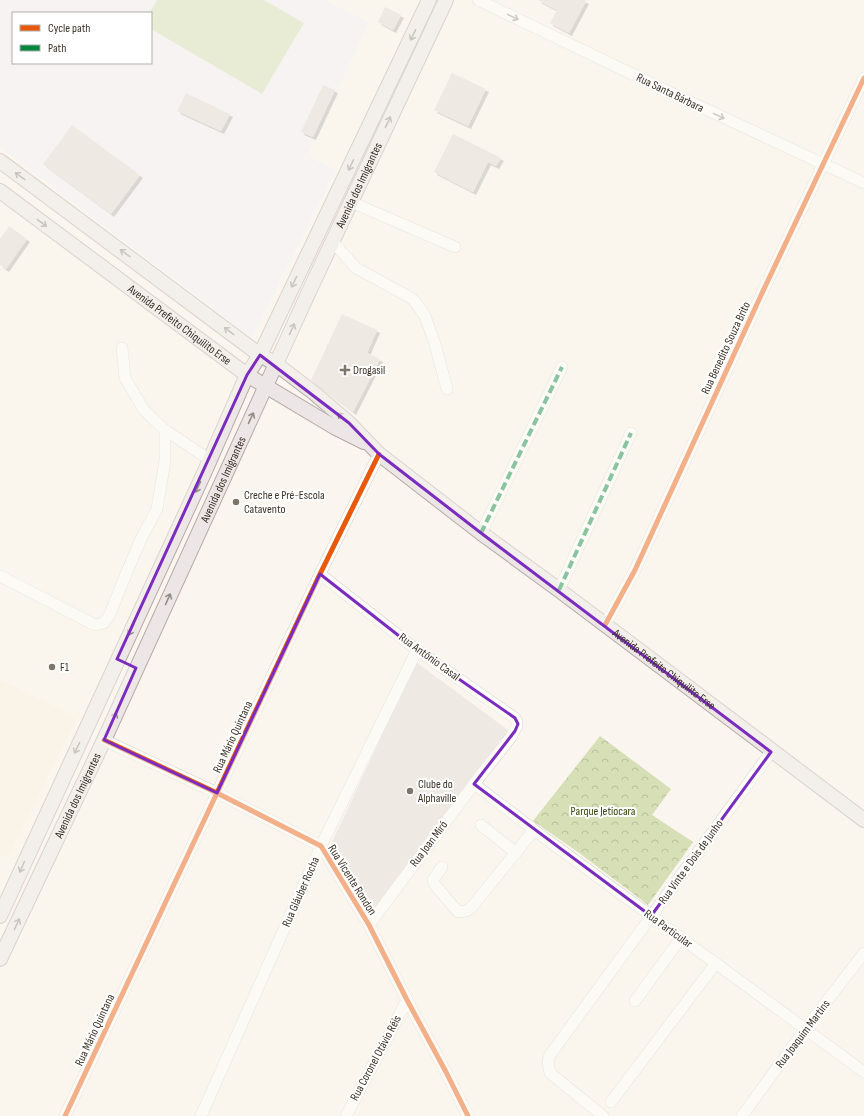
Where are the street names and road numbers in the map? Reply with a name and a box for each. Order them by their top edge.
street label: Rua Santa Bárbara [634,70,706,116]
street label: Avenida dos Imigrantes [332,140,385,231]
street label: Avenida Prefeito Chiquilito Erse [124,281,234,368]
street label: Rua Benedito Souza Brito [698,299,754,397]
street label: Avenida dos Imigrantes [197,434,249,526]
street label: Avenida Prefeito Chiquilito Erse [609,625,719,713]
street label: Rua Antônio Casal [396,630,462,684]
street label: Rua Mário Quintana [210,698,256,775]
street label: Avenida dos Imigrantes [51,750,104,841]
street label: Rua Vinte e Dois de Junho [655,817,727,907]
street label: Rua Joan Miró [407,818,451,870]
street label: Rua Vicente Rondon [324,842,380,918]
street label: Rua Gláuber Rocha [279,854,323,929]
street label: Rua Particular [641,906,696,952]
street label: Rua Mário Quintana [72,991,118,1068]
street label: Rua Joaquim Martins [772,997,834,1071]
street label: Rua Coronel Otávio Réis [347,1013,405,1103]

